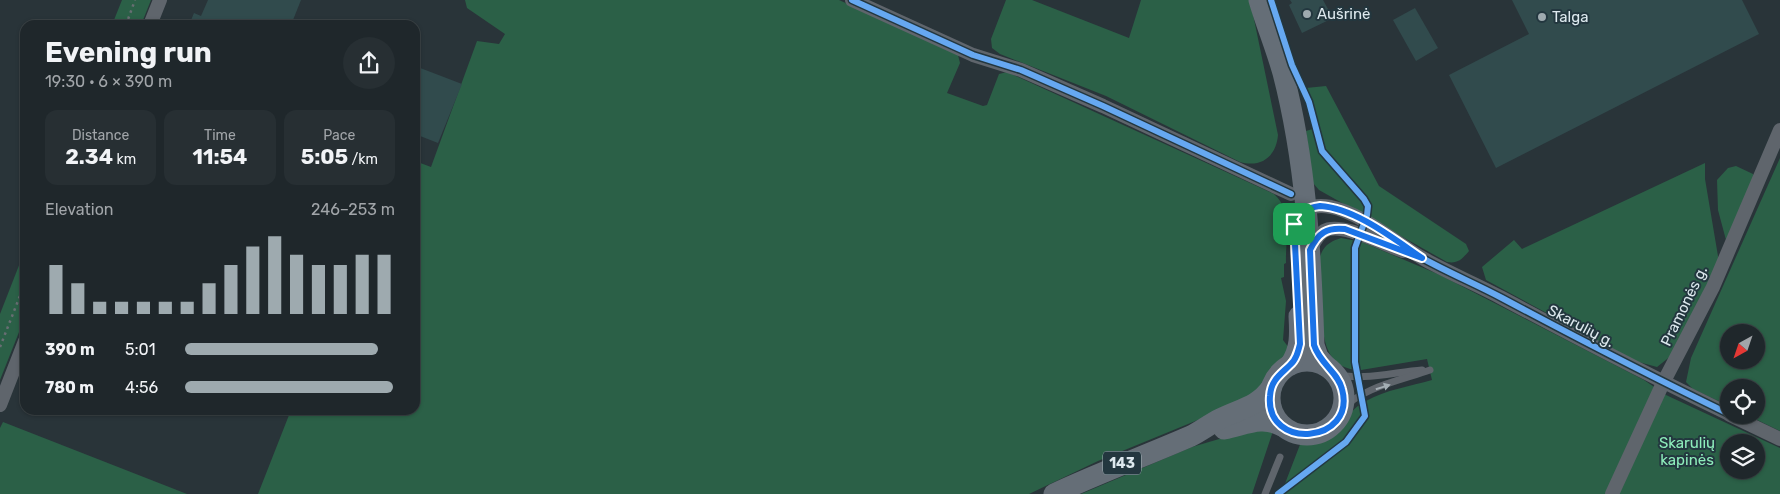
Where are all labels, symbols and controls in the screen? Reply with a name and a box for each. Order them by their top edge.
place label: Aušrinė [1317,5,1370,23]
marker: Aušrinė [1301,8,1313,20]
place label: Talga [1552,8,1588,26]
marker: Talga [1536,11,1548,23]
text: Evening run [45,36,212,69]
button: share [343,37,395,89]
text: 19:30 · 6 × 390 m [45,72,172,91]
text: Distance [72,127,129,144]
text: Time [204,127,236,144]
text: Pace [323,127,355,144]
text: 2.34 [65,144,113,169]
text: 11:54 [193,144,247,169]
text: 5:05 [301,144,348,169]
text: km [113,151,136,168]
text: /km [348,151,378,168]
text: Elevation [45,200,114,219]
text: 246–253 m [311,200,395,219]
pin [1273,203,1315,245]
icon: arrive [1280,210,1308,238]
street label: Pramonės g. [1657,263,1711,349]
street label: Skarulių g. [1545,301,1617,351]
north arrow [1720,324,1765,369]
map controls [1720,324,1765,479]
text: 390 m [45,340,95,359]
text: 5:01 [125,340,156,359]
text: 780 m [45,378,94,397]
text: 4:56 [125,378,158,397]
button: locate [1720,379,1765,424]
one-way arrow [1375,382,1390,390]
park label: Skarulių kapinės [1659,434,1715,469]
button: layers [1720,434,1765,479]
road number: 143 [1103,452,1141,474]

